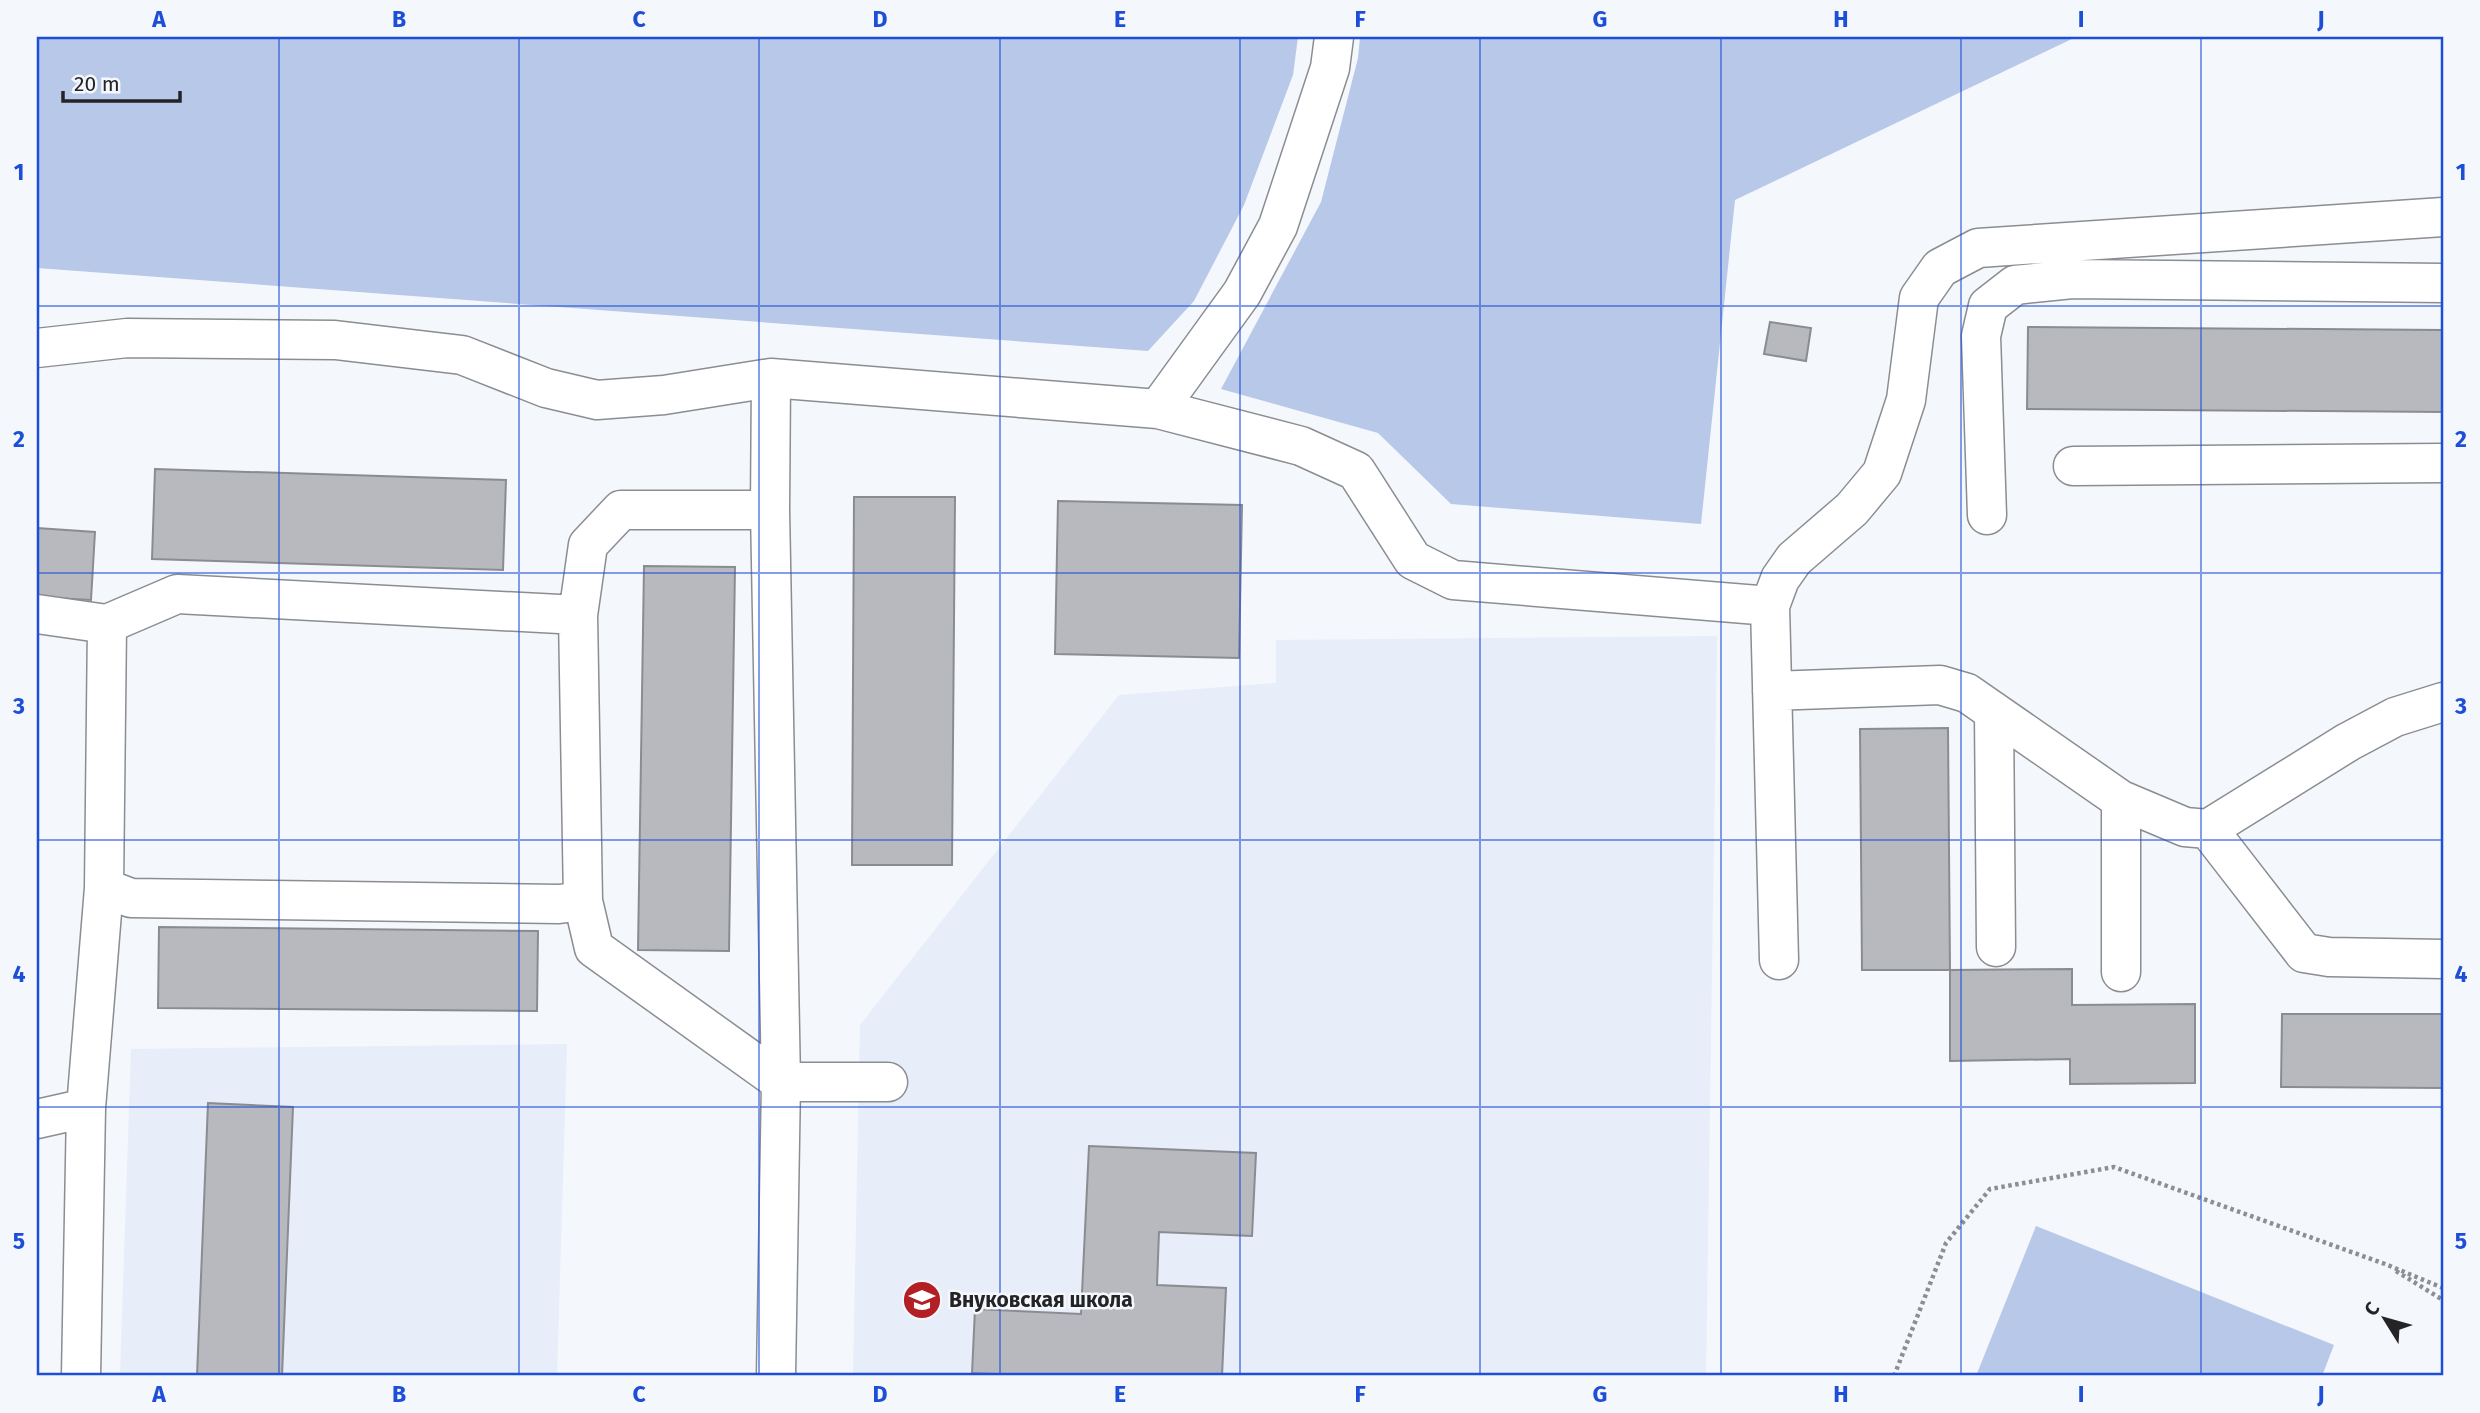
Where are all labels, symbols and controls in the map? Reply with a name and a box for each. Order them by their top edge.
text: A [151,5,166,33]
text: B [392,5,406,33]
text: C [632,5,646,33]
text: D [873,5,888,33]
text: E [1114,5,1126,33]
text: F [1354,5,1366,33]
text: G [1593,5,1607,33]
text: H [1833,5,1849,33]
text: I [2078,5,2084,33]
text: J [2316,5,2325,33]
scale bar [63,60,180,104]
text: 20 m [74,71,120,97]
text: 1 [14,158,24,186]
text: 1 [2456,158,2466,186]
text: 2 [13,425,25,453]
text: 2 [2455,425,2467,453]
text: 3 [12,692,25,720]
text: 3 [2454,692,2467,720]
text: 4 [13,960,26,988]
text: 4 [2455,960,2468,988]
text: 5 [13,1227,25,1255]
text: 5 [2455,1227,2467,1255]
school or university icon: Внуковская школа [901,1279,943,1321]
north arrow [2350,1284,2420,1354]
place label: Внуковская школа [949,1287,1133,1313]
text: С [2359,1298,2384,1320]
text: A [151,1380,166,1408]
text: B [392,1380,406,1408]
text: C [632,1380,646,1408]
text: D [873,1380,888,1408]
text: E [1114,1380,1126,1408]
text: F [1354,1380,1366,1408]
text: G [1593,1380,1607,1408]
text: H [1833,1380,1849,1408]
text: I [2078,1380,2084,1408]
text: J [2316,1380,2325,1408]

